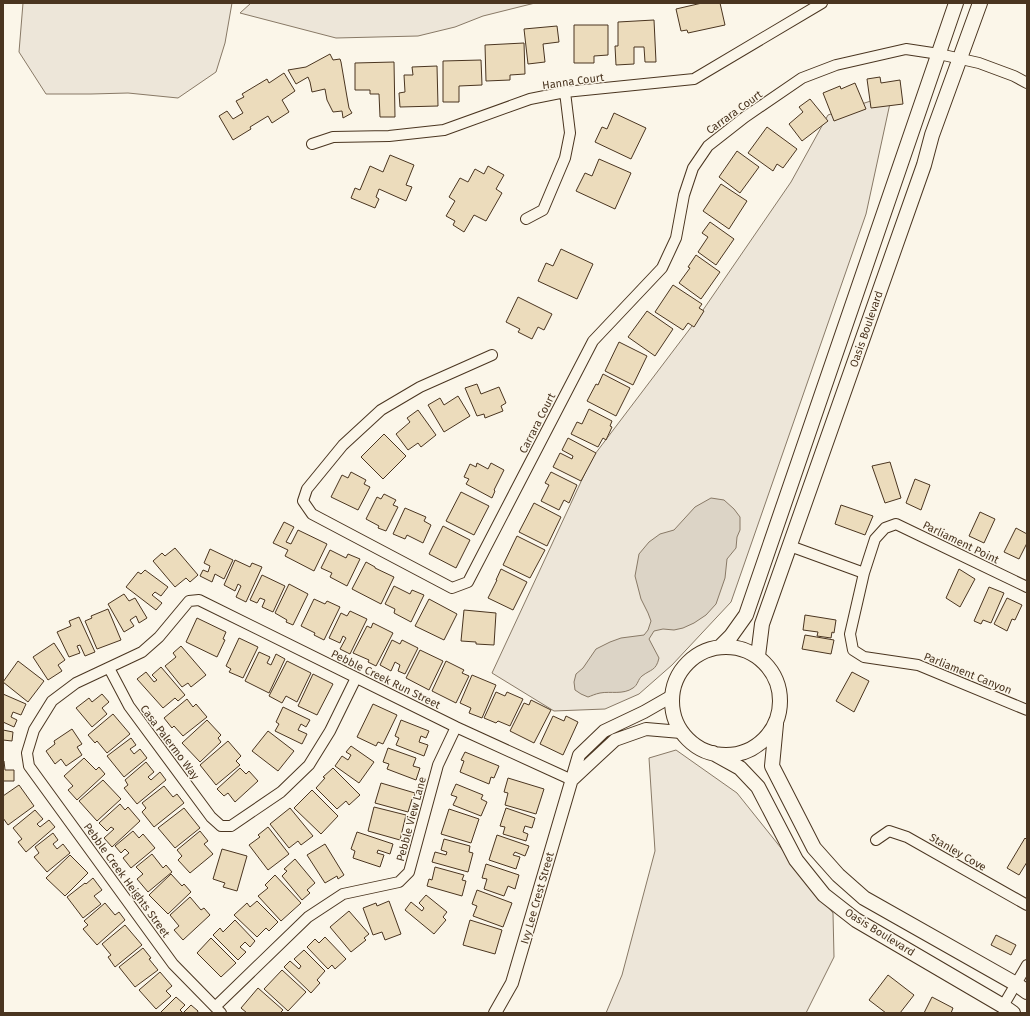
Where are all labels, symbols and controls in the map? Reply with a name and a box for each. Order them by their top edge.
street label: Hanna Court [541,71,605,92]
street label: Carrara Court [704,88,765,137]
street label: Oasis Boulevard [847,289,886,369]
street label: Carrara Court [517,391,558,456]
street label: Parliament Point [921,518,1001,567]
street label: Pebble Creek Run Street [329,647,443,712]
street label: Parliament Canyon [922,650,1014,697]
street label: Casa Palermo Way [137,703,202,782]
street label: Pebble View Lane [394,775,429,863]
street label: Pebble Creek Heights Street [81,821,173,940]
street label: Stanley Cove [927,831,988,874]
street label: Ivy Lee Crest Street [518,851,557,946]
street label: Oasis Boulevard [842,906,917,959]

